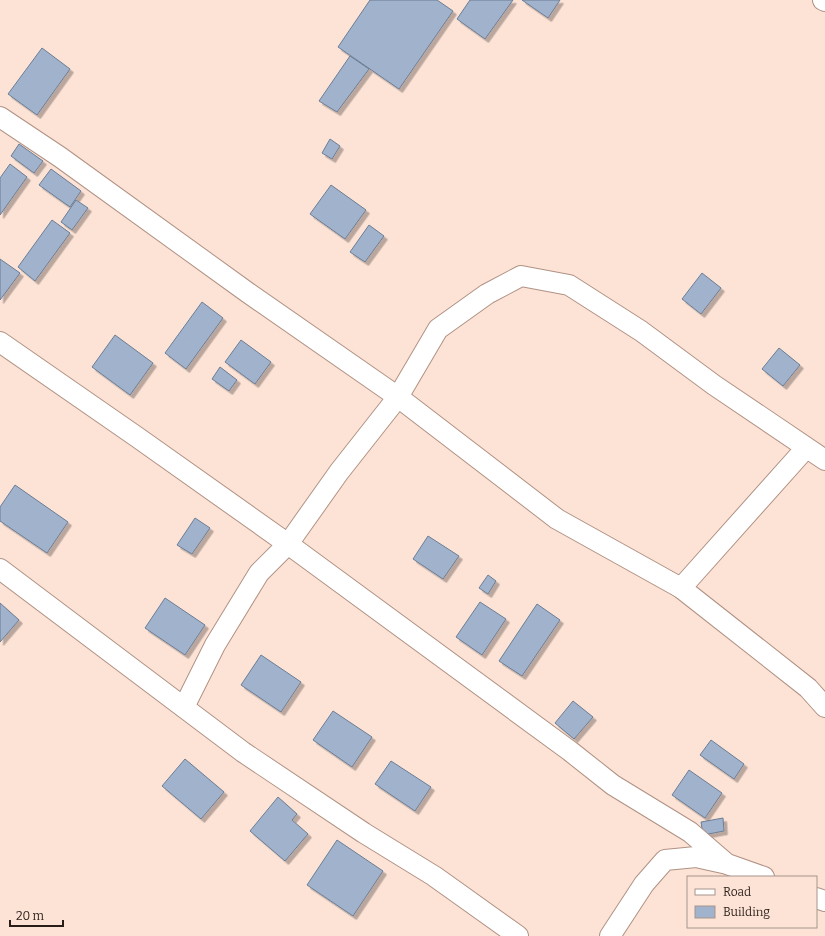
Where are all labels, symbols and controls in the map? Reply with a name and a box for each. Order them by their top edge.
legend [687,876,817,928]
text: Road [723,885,751,899]
scale bar [10,902,63,928]
text: Building [723,905,770,919]
text: 20 m [16,909,45,923]

